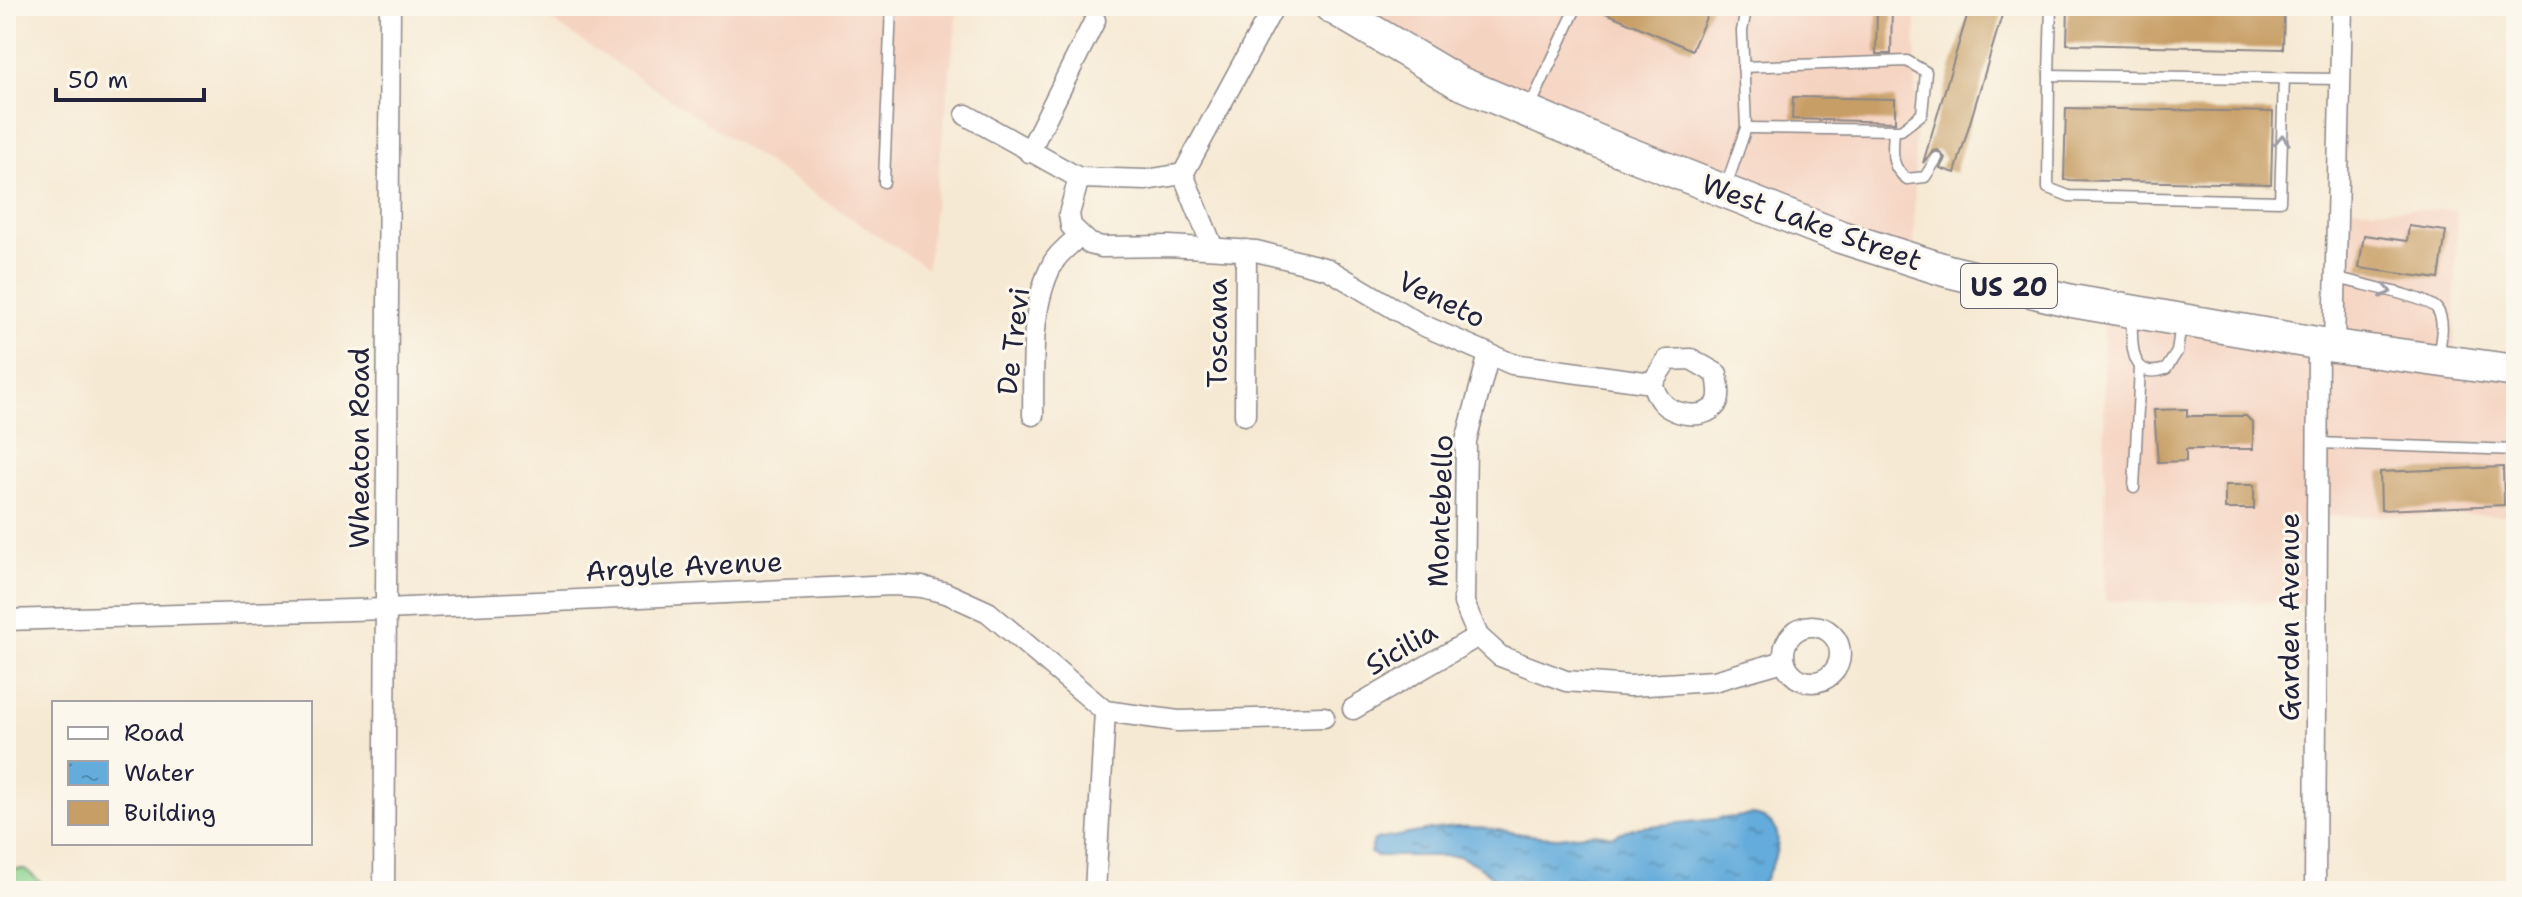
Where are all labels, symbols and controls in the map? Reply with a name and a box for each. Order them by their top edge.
scale bar [56,52,204,102]
text: 50 m [68,64,128,96]
one-way arrow [2273,133,2290,145]
street label: West Lake Street [1697,165,1927,279]
street label: Veneto [1392,262,1492,336]
road number: US 20 [1961,264,2057,308]
street label: Toscana [1198,278,1236,388]
one-way arrow [2378,282,2392,299]
street label: De Trevi [988,285,1038,397]
street label: Wheaton Road [340,347,378,549]
street label: Montebello [1418,434,1462,588]
street label: Garden Avenue [2270,513,2308,721]
street label: Argyle Avenue [585,542,783,590]
street label: Sicilia [1358,612,1444,684]
legend [52,701,312,845]
text: Road [124,717,184,749]
text: Water [124,757,195,789]
text: Building [124,797,216,829]

